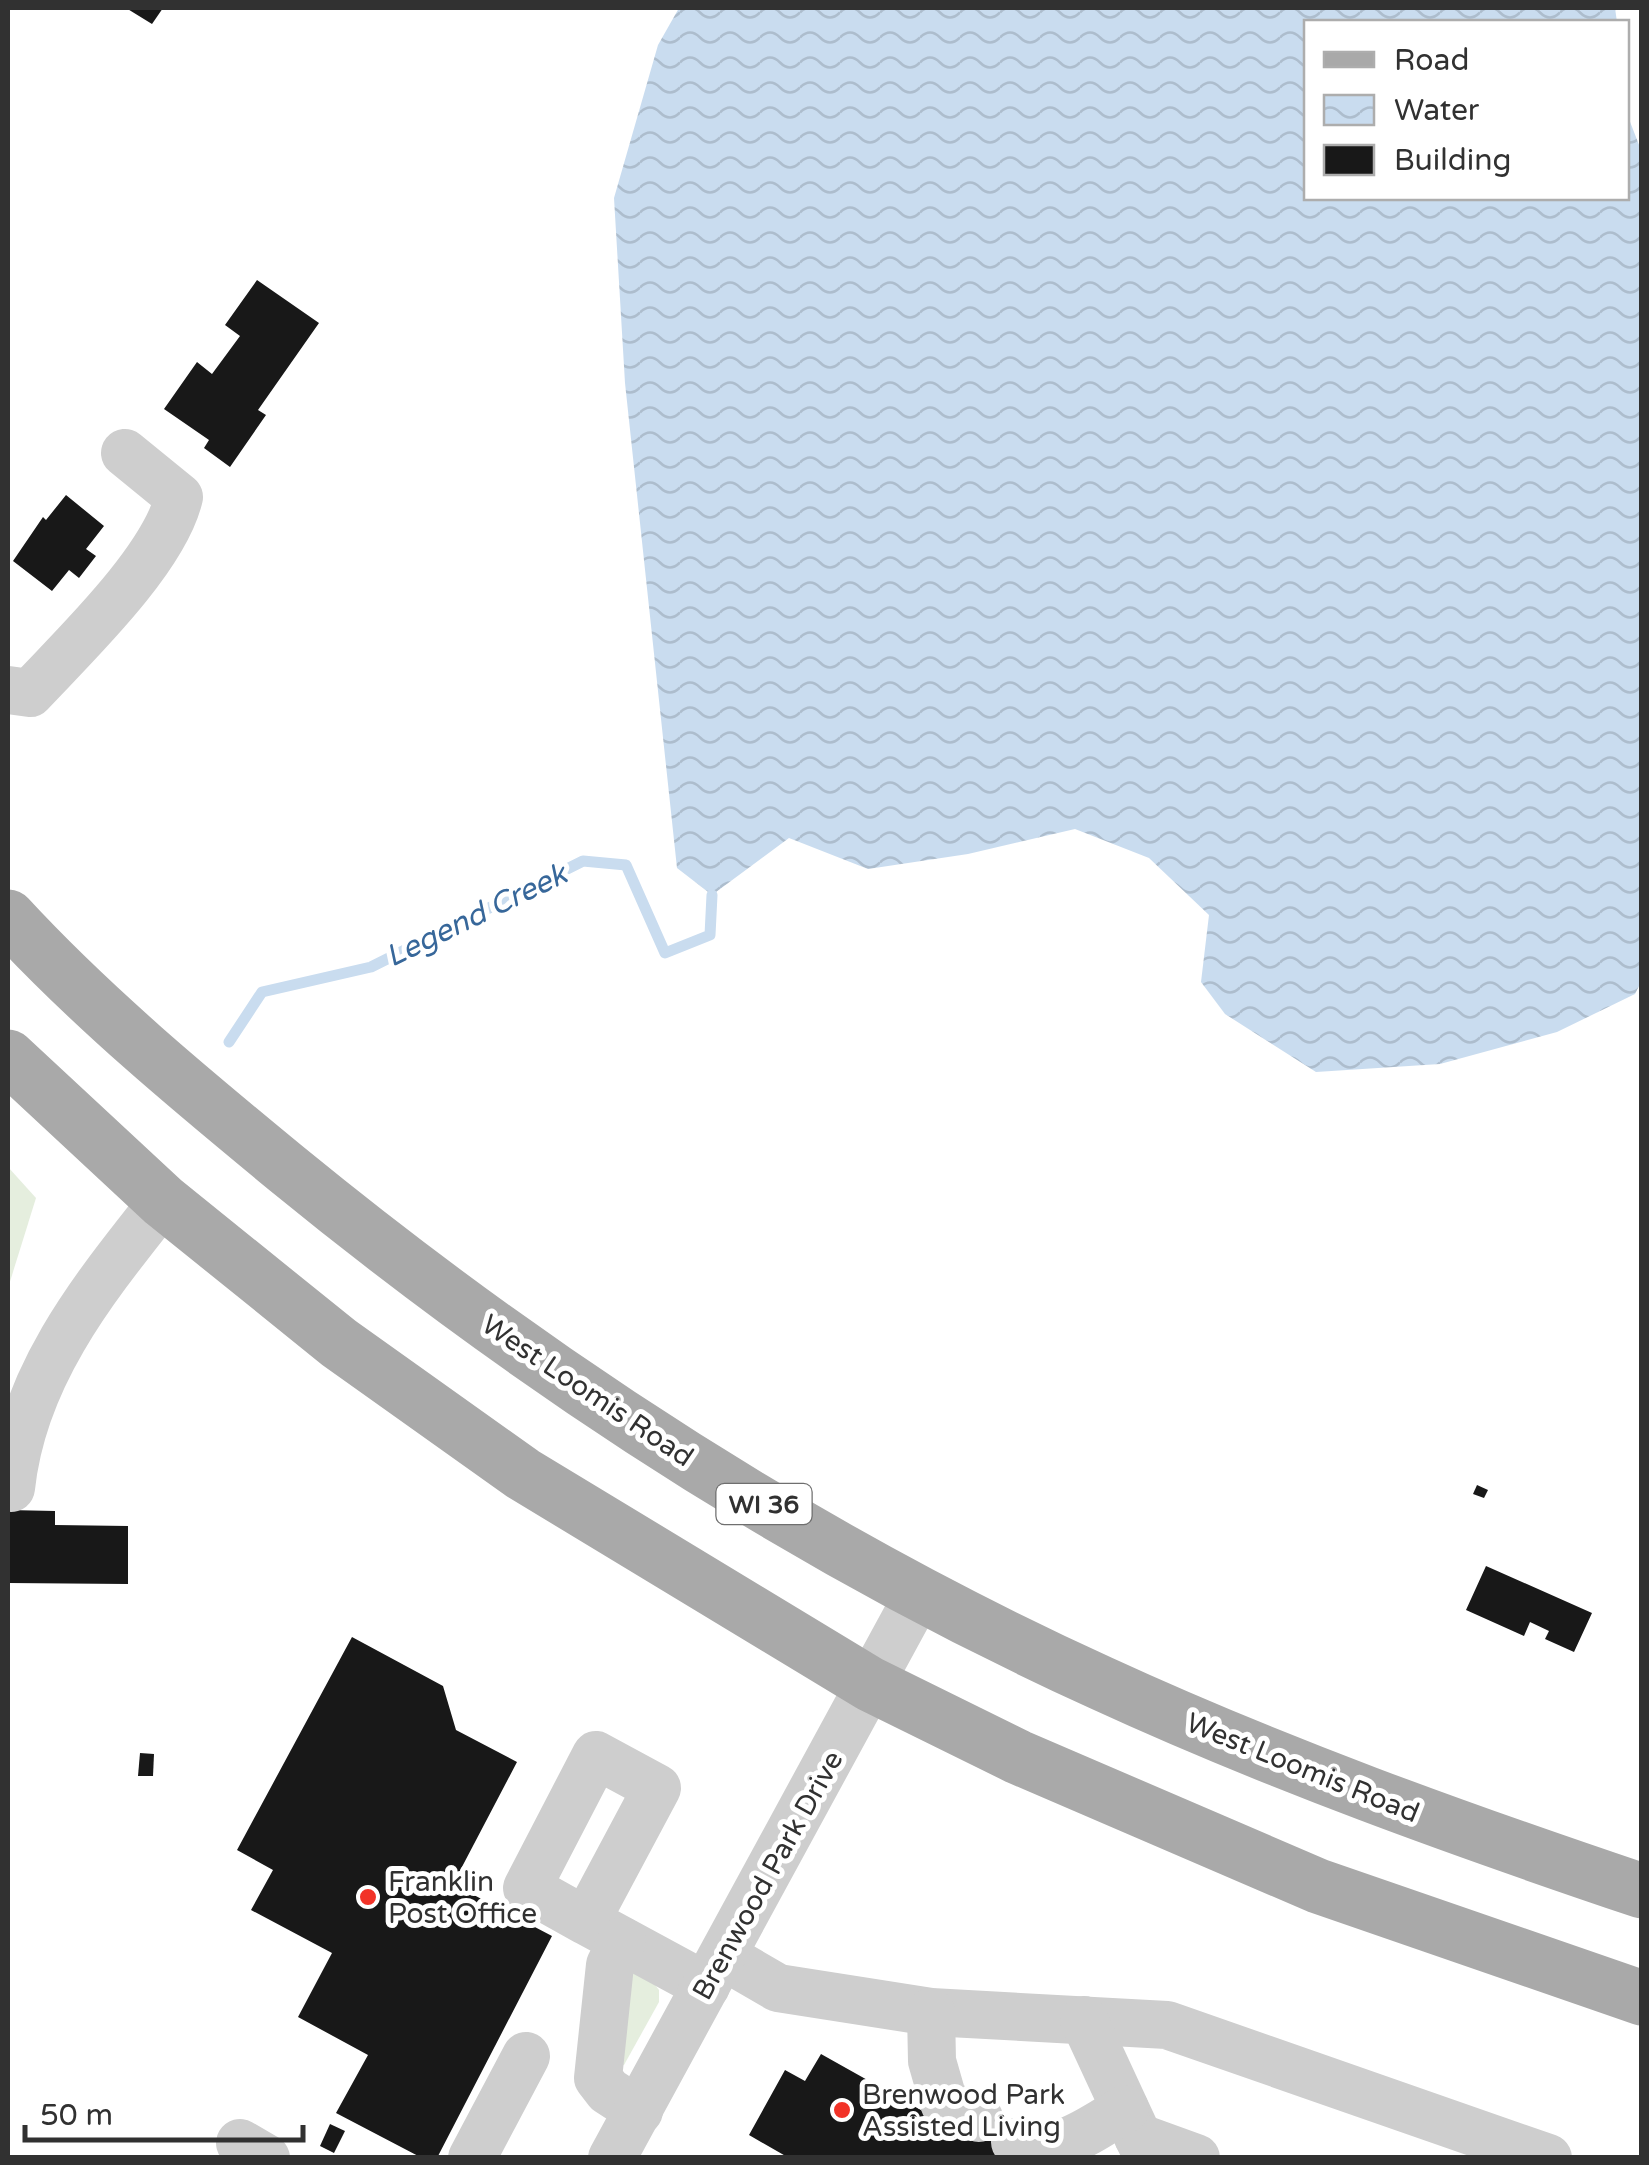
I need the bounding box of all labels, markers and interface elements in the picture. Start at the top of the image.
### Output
legend [1304,20,1629,200]
text: Road [1394,42,1469,79]
text: Water [1394,92,1480,129]
text: Building [1394,142,1511,179]
water label: Legend Creek [380,854,575,975]
street label: West Loomis Road [475,1307,700,1474]
road number: WI 36 [716,1484,812,1524]
street label: West Loomis Road [1181,1706,1424,1830]
street label: Brenwood Park Drive [685,1745,850,2006]
place label: Franklin Post Office [388,1865,537,1931]
marker: Franklin Post Office [357,1886,379,1908]
place label: Brenwood Park Assisted Living [862,2078,1065,2144]
scale bar [25,2080,302,2142]
text: 50 m [40,2097,113,2134]
marker: Brenwood Park Assisted Living [831,2099,853,2121]

